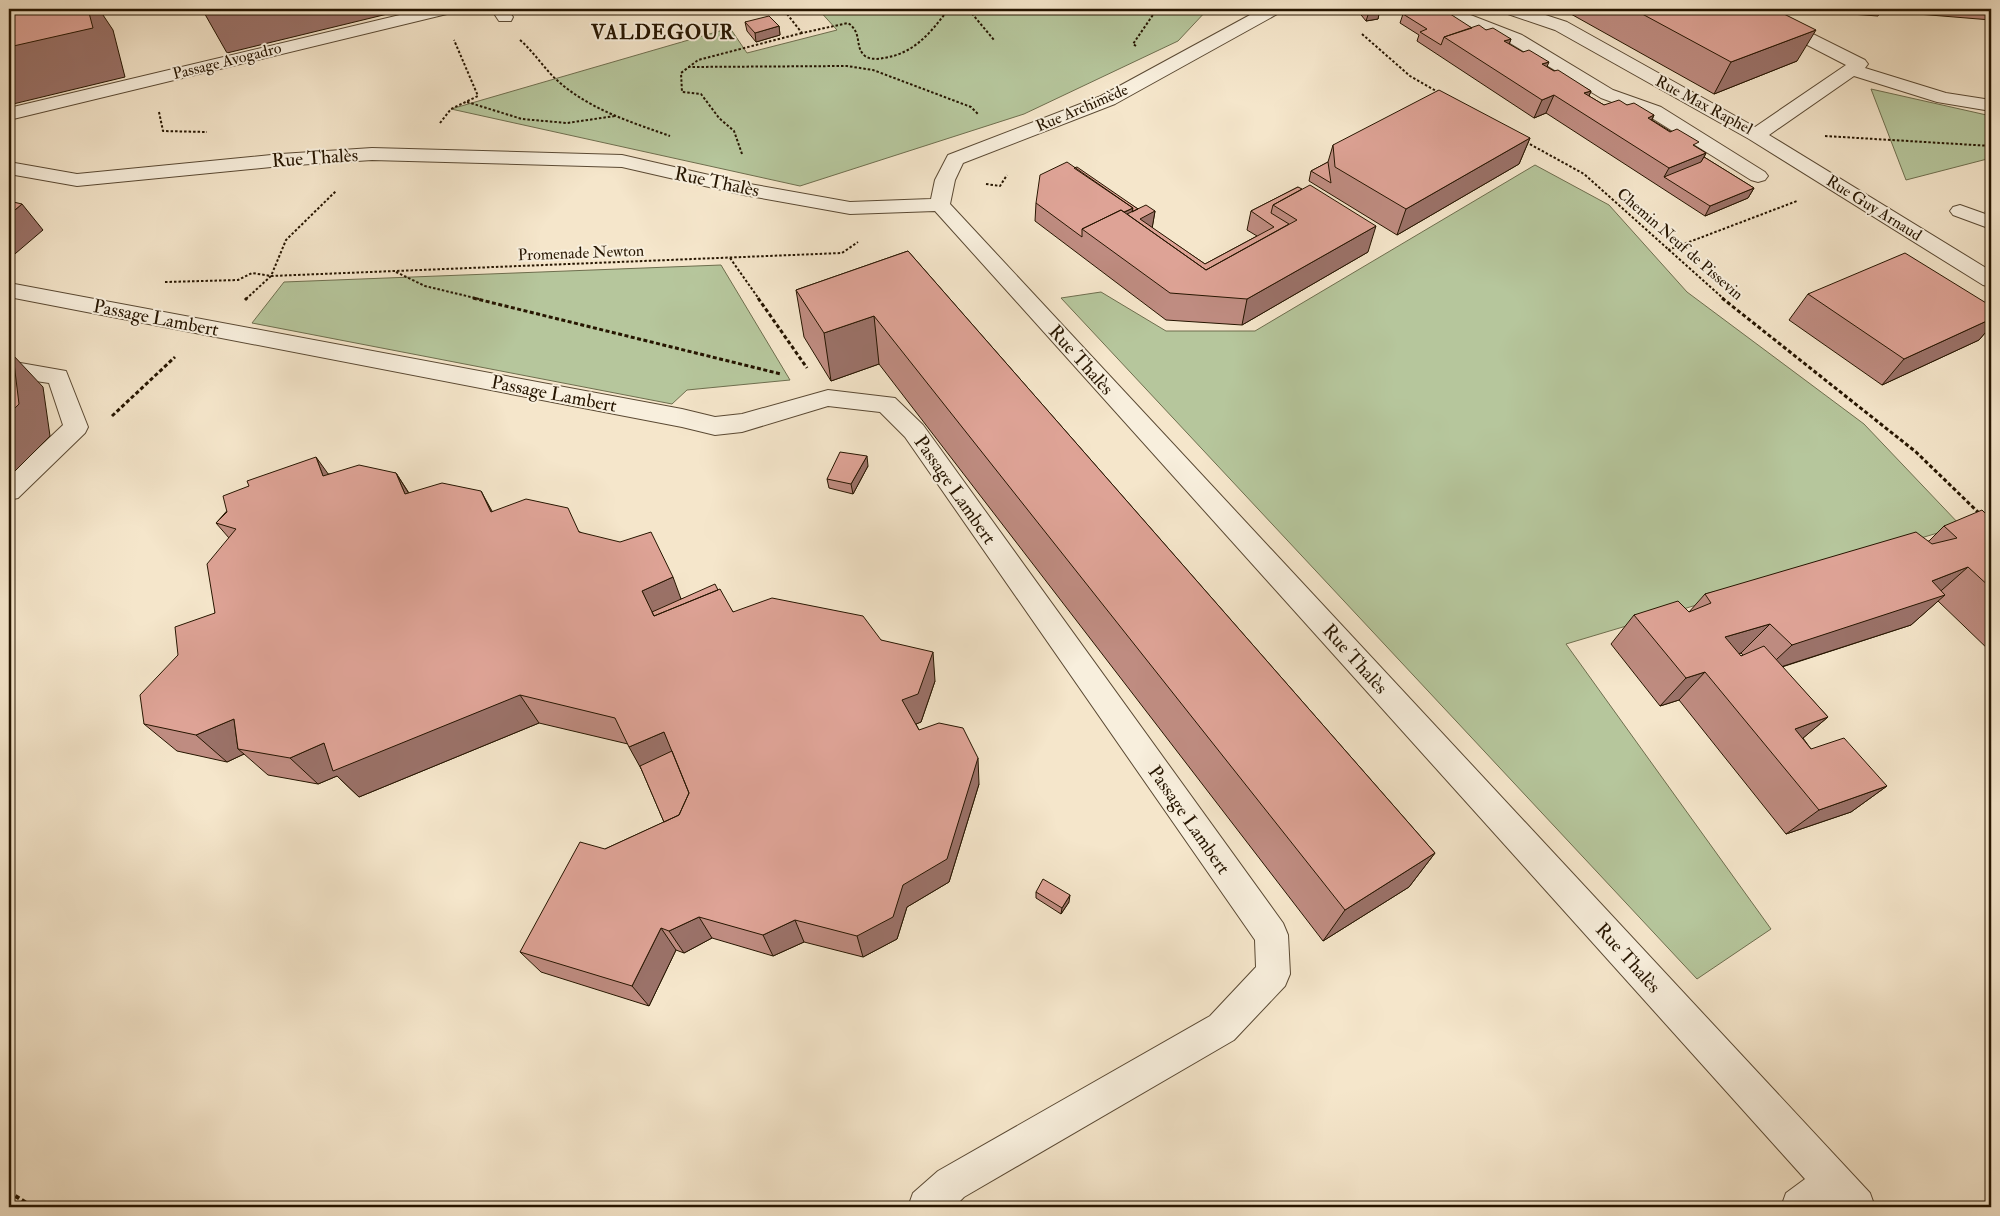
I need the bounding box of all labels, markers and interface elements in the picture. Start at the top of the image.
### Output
district label: VALDEGOUR [590,20,736,45]
street label: Passage Avogadro [171,38,284,84]
street label: Rue Max Raphel [1651,71,1756,140]
street label: Rue Archimède [1033,79,1131,136]
street label: Rue Thalès [271,143,359,173]
street label: Rue Thalès [672,161,762,203]
street label: Rue Guy Arnaud [1823,171,1926,245]
street label: Chemin Neuf de Pissevin [1613,184,1747,304]
street label: Promenade Newton [518,241,644,265]
street label: Passage Lambert [91,294,221,342]
street label: Rue Thalès [1043,320,1119,400]
street label: Passage Lambert [489,370,619,418]
street label: Passage Lambert [909,431,1001,549]
street label: Rue Thalès [1317,619,1393,699]
street label: Passage Lambert [1143,761,1235,879]
street label: Rue Thalès [1590,918,1666,998]

